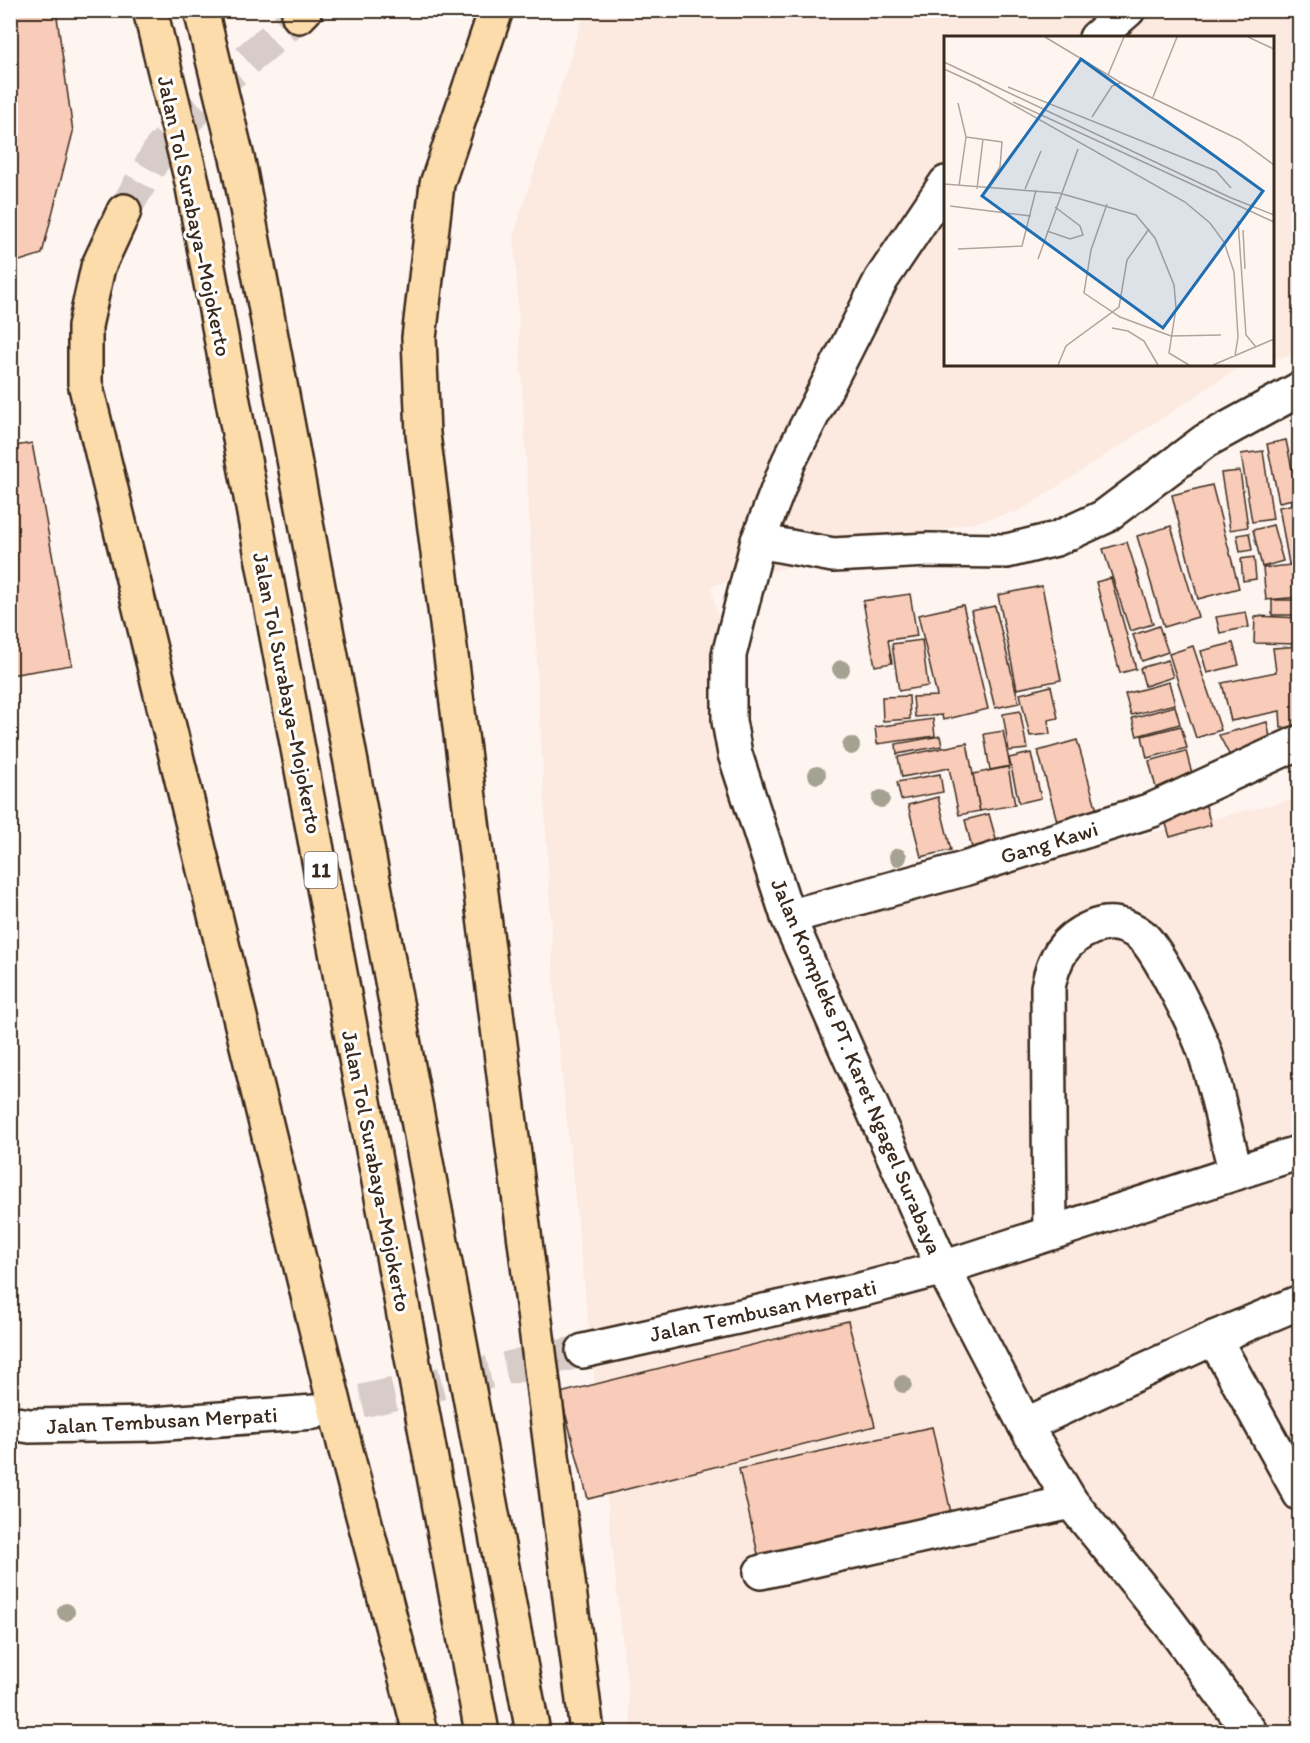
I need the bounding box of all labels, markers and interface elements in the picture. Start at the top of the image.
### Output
inset map [944,36,1274,366]
street label: Jalan Tol Surabaya–Mojokerto [152,73,237,359]
street label: Jalan Tol Surabaya–Mojokerto [247,550,328,836]
street label: Gang Kawi [997,815,1101,870]
road number: 11 [304,852,338,888]
street label: Jalan Kompleks PT. Karet Ngagel Surabaya [765,874,948,1258]
street label: Jalan Tol Surabaya–Mojokerto [336,1028,417,1314]
street label: Jalan Tembusan Merpati [647,1273,879,1348]
street label: Jalan Tembusan Merpati [46,1401,278,1440]

